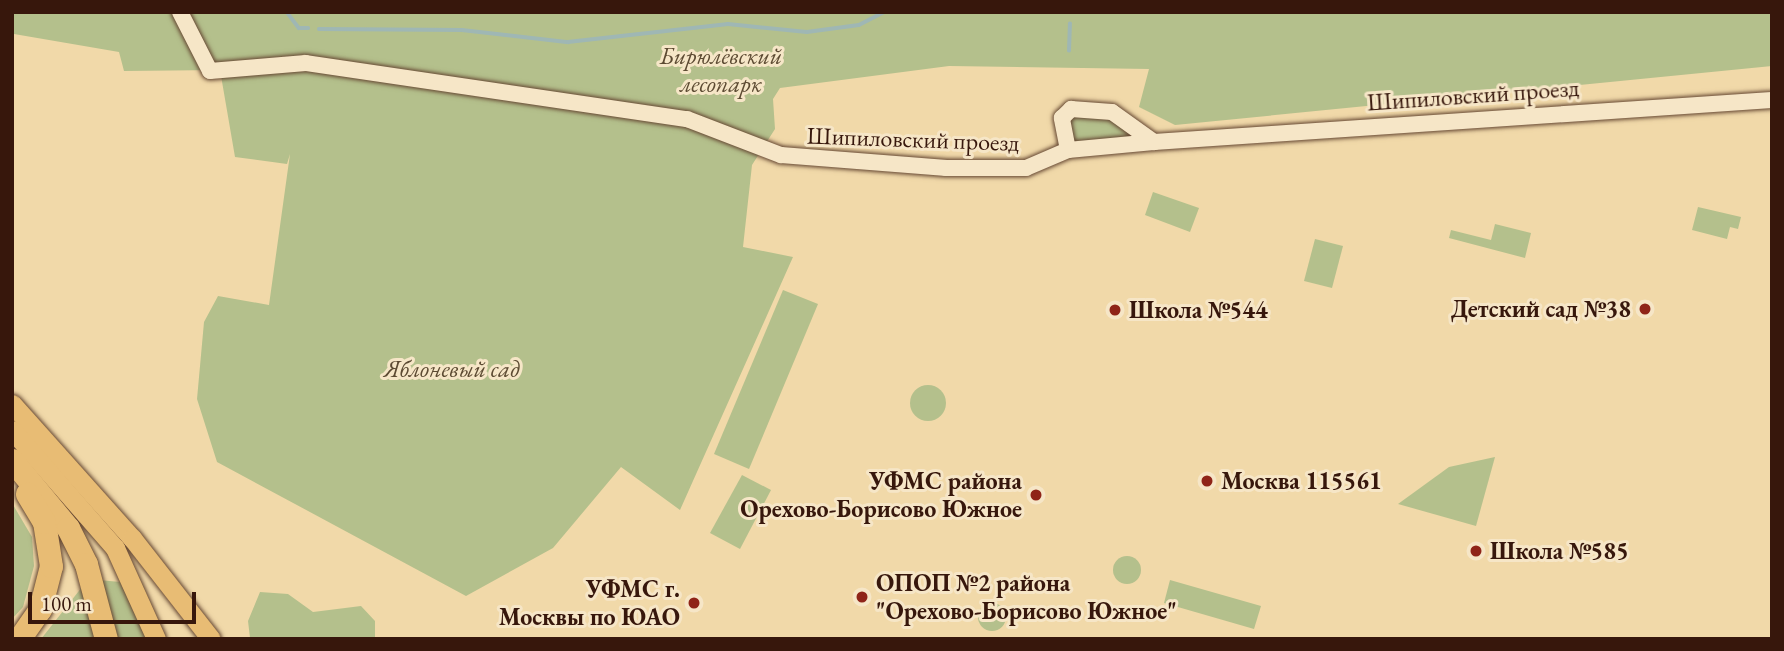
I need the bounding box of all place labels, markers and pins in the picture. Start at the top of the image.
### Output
place label: Детский сад №38 [1451,295,1631,323]
place label: Школа №544 [1129,296,1268,324]
marker: Детский сад №38 [1637,301,1653,317]
marker: Школа №544 [1107,302,1123,318]
place label: УФМС района Орехово-Борисово Южное [740,467,1022,523]
place label: Москва 115561 [1221,467,1382,495]
marker: Москва 115561 [1199,473,1215,489]
marker: УФМС района Орехово-Борисово Южное [1028,487,1044,503]
place label: Школа №585 [1490,537,1629,565]
marker: Школа №585 [1468,543,1484,559]
place label: ОПОП №2 района "Орехово-Борисово Южное" [876,569,1177,625]
place label: УФМС г. Москвы по ЮАО [499,575,680,631]
marker: ОПОП №2 района "Орехово-Борисово Южное" [854,589,870,605]
marker: УФМС г. Москвы по ЮАО [686,595,702,611]

